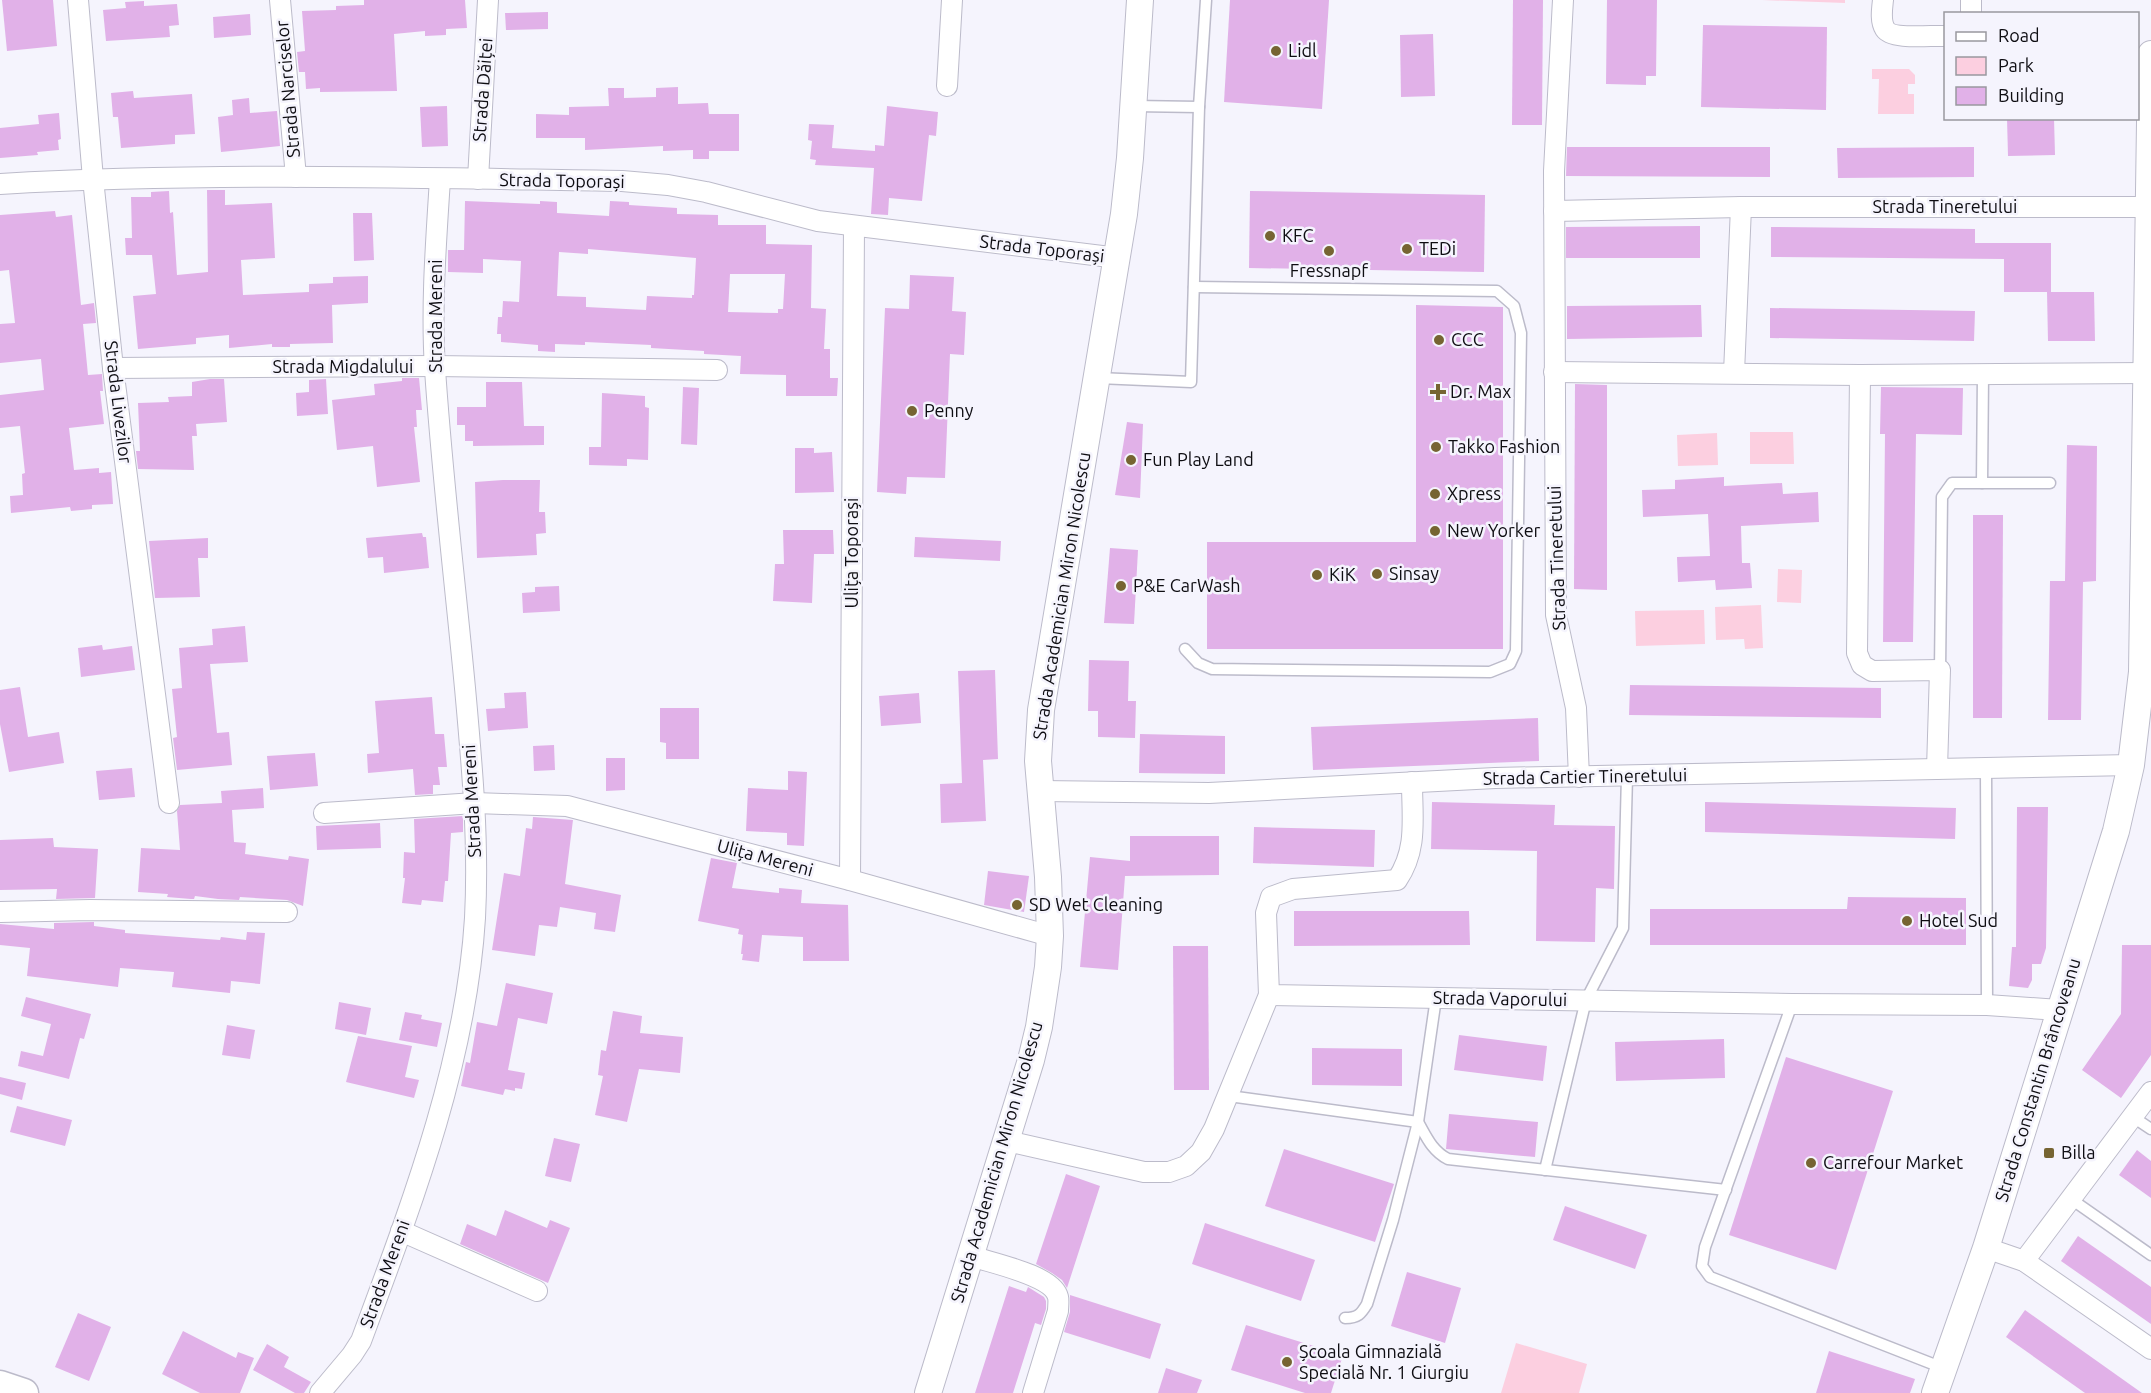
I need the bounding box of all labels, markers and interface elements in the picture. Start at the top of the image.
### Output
legend [1944,12,2139,120]
street label: Strada Narciselor [271,19,303,159]
text: Road [1998,25,2040,45]
street label: Strada Dăiței [468,37,496,143]
place label: Lidl [1288,40,1317,60]
marker: Lidl [1269,44,1283,58]
text: Park [1998,55,2034,75]
text: Building [1998,85,2064,105]
street label: Strada Toporași [499,169,625,191]
street label: Strada Tineretului [1873,196,2017,216]
place label: KFC [1282,225,1313,245]
marker: KFC [1263,229,1277,243]
street label: Strada Toporași [979,230,1106,266]
place label: TEDi [1419,238,1456,258]
marker: TEDi [1400,242,1414,256]
marker: Fressnapf [1322,244,1336,258]
street label: Strada Mereni [425,259,445,373]
place label: Fressnapf [1290,260,1368,280]
place label: CCC [1451,329,1484,349]
marker: CCC [1432,333,1446,347]
street label: Strada Livezilor [102,339,136,464]
street label: Strada Migdalului [273,356,413,376]
place label: Dr. Max [1450,381,1511,401]
marker: Dr. Max [1431,385,1445,399]
place label: Penny [924,400,974,420]
marker: Penny [905,404,919,418]
place label: Takko Fashion [1448,436,1560,456]
marker: Takko Fashion [1429,440,1443,454]
place label: Fun Play Land [1143,449,1254,469]
street label: Strada Academician Miron Nicolescu [1028,450,1094,741]
marker: Fun Play Land [1124,453,1138,467]
place label: Xpress [1447,483,1501,503]
street label: Strada Tineretului [1543,485,1569,631]
marker: Xpress [1428,487,1442,501]
street label: Ulița Toporași [841,498,861,608]
place label: New Yorker [1447,520,1541,540]
marker: New Yorker [1428,524,1442,538]
place label: Sinsay [1389,563,1439,583]
place label: KiK [1329,564,1356,584]
marker: Sinsay [1370,567,1384,581]
marker: KiK [1310,568,1324,582]
place label: P&E CarWash [1133,575,1241,595]
marker: P&E CarWash [1114,579,1128,593]
street label: Strada Mereni [458,744,484,858]
street label: Strada Cartier Tineretului [1483,764,1687,788]
street label: Ulița Mereni [715,835,816,879]
place label: SD Wet Cleaning [1029,894,1163,914]
marker: SD Wet Cleaning [1010,898,1024,912]
place label: Hotel Sud [1919,910,1998,930]
marker: Hotel Sud [1900,914,1914,928]
street label: Strada Constantin Brâncoveanu [1990,956,2084,1204]
street label: Strada Vaporului [1433,987,1567,1009]
street label: Strada Academician Miron Nicolescu [946,1019,1046,1305]
place label: Billa [2061,1142,2096,1162]
marker: Billa [2042,1146,2056,1160]
place label: Carrefour Market [1823,1152,1963,1172]
marker: Carrefour Market [1804,1156,1818,1170]
street label: Strada Mereni [355,1217,413,1330]
place label: Școala Gimnazială Specială Nr. 1 Giurgiu [1299,1341,1469,1382]
marker: Școala Gimnazială Specială Nr. 1 Giurgiu [1280,1355,1294,1369]

